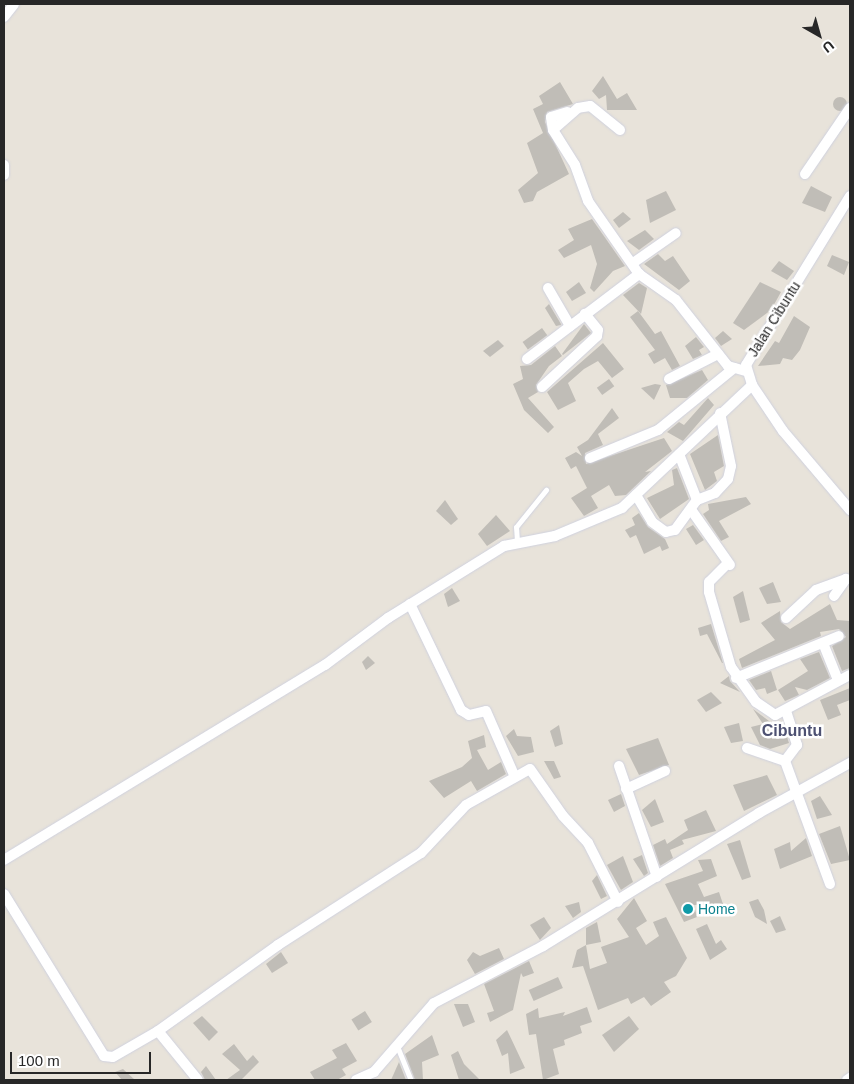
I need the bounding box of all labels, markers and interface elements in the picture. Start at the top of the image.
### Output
north arrow [794,10,844,60]
text: U [819,37,837,56]
street label: Jalan Cibuntu [744,278,804,360]
district label: Cibuntu [762,721,822,741]
place label: Home [698,901,735,917]
marker: Home [682,903,694,915]
scale bar [12,1042,154,1074]
text: 100 m [18,1052,60,1069]

